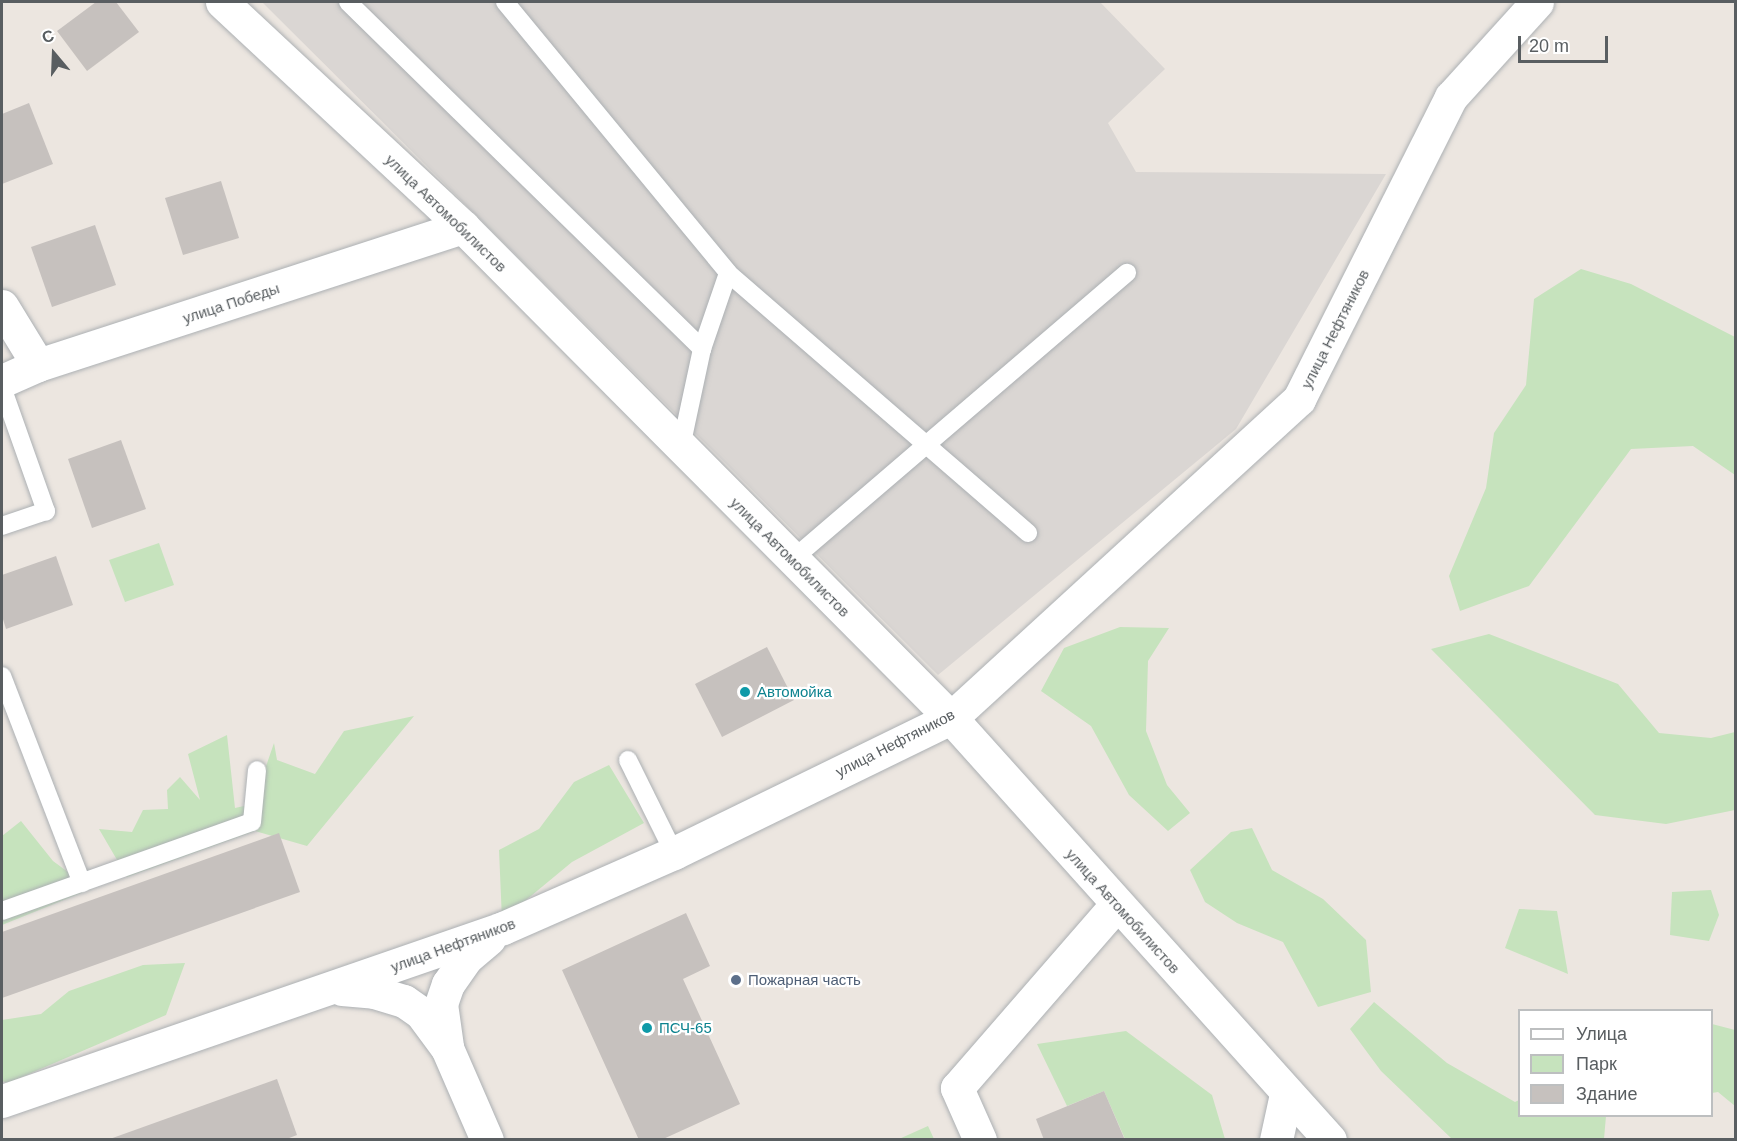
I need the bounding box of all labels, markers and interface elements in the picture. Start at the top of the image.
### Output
north arrow [24,24,84,84]
scale bar [1521,24,1611,62]
text: С [40,27,56,46]
text: 20 m [1529,36,1569,56]
street label: улица Автомобилистов [382,150,510,276]
street label: улица Нефтяников [1297,266,1373,392]
street label: улица Победы [180,279,282,327]
street label: улица Автомобилистов [727,494,853,620]
place label: Автомойка [757,683,832,701]
marker: Автомойка [738,685,752,699]
street label: улица Нефтяников [832,705,958,781]
street label: улица Автомобилистов [1062,845,1184,977]
street label: улица Нефтяников [388,914,518,976]
place label: Пожарная часть [748,971,861,989]
marker: Пожарная часть [729,973,743,987]
legend [1518,1009,1713,1117]
place label: ПСЧ-65 [659,1019,712,1037]
marker: ПСЧ-65 [640,1021,654,1035]
text: Улица [1576,1024,1627,1044]
text: Парк [1576,1054,1617,1074]
text: Здание [1576,1084,1637,1104]

